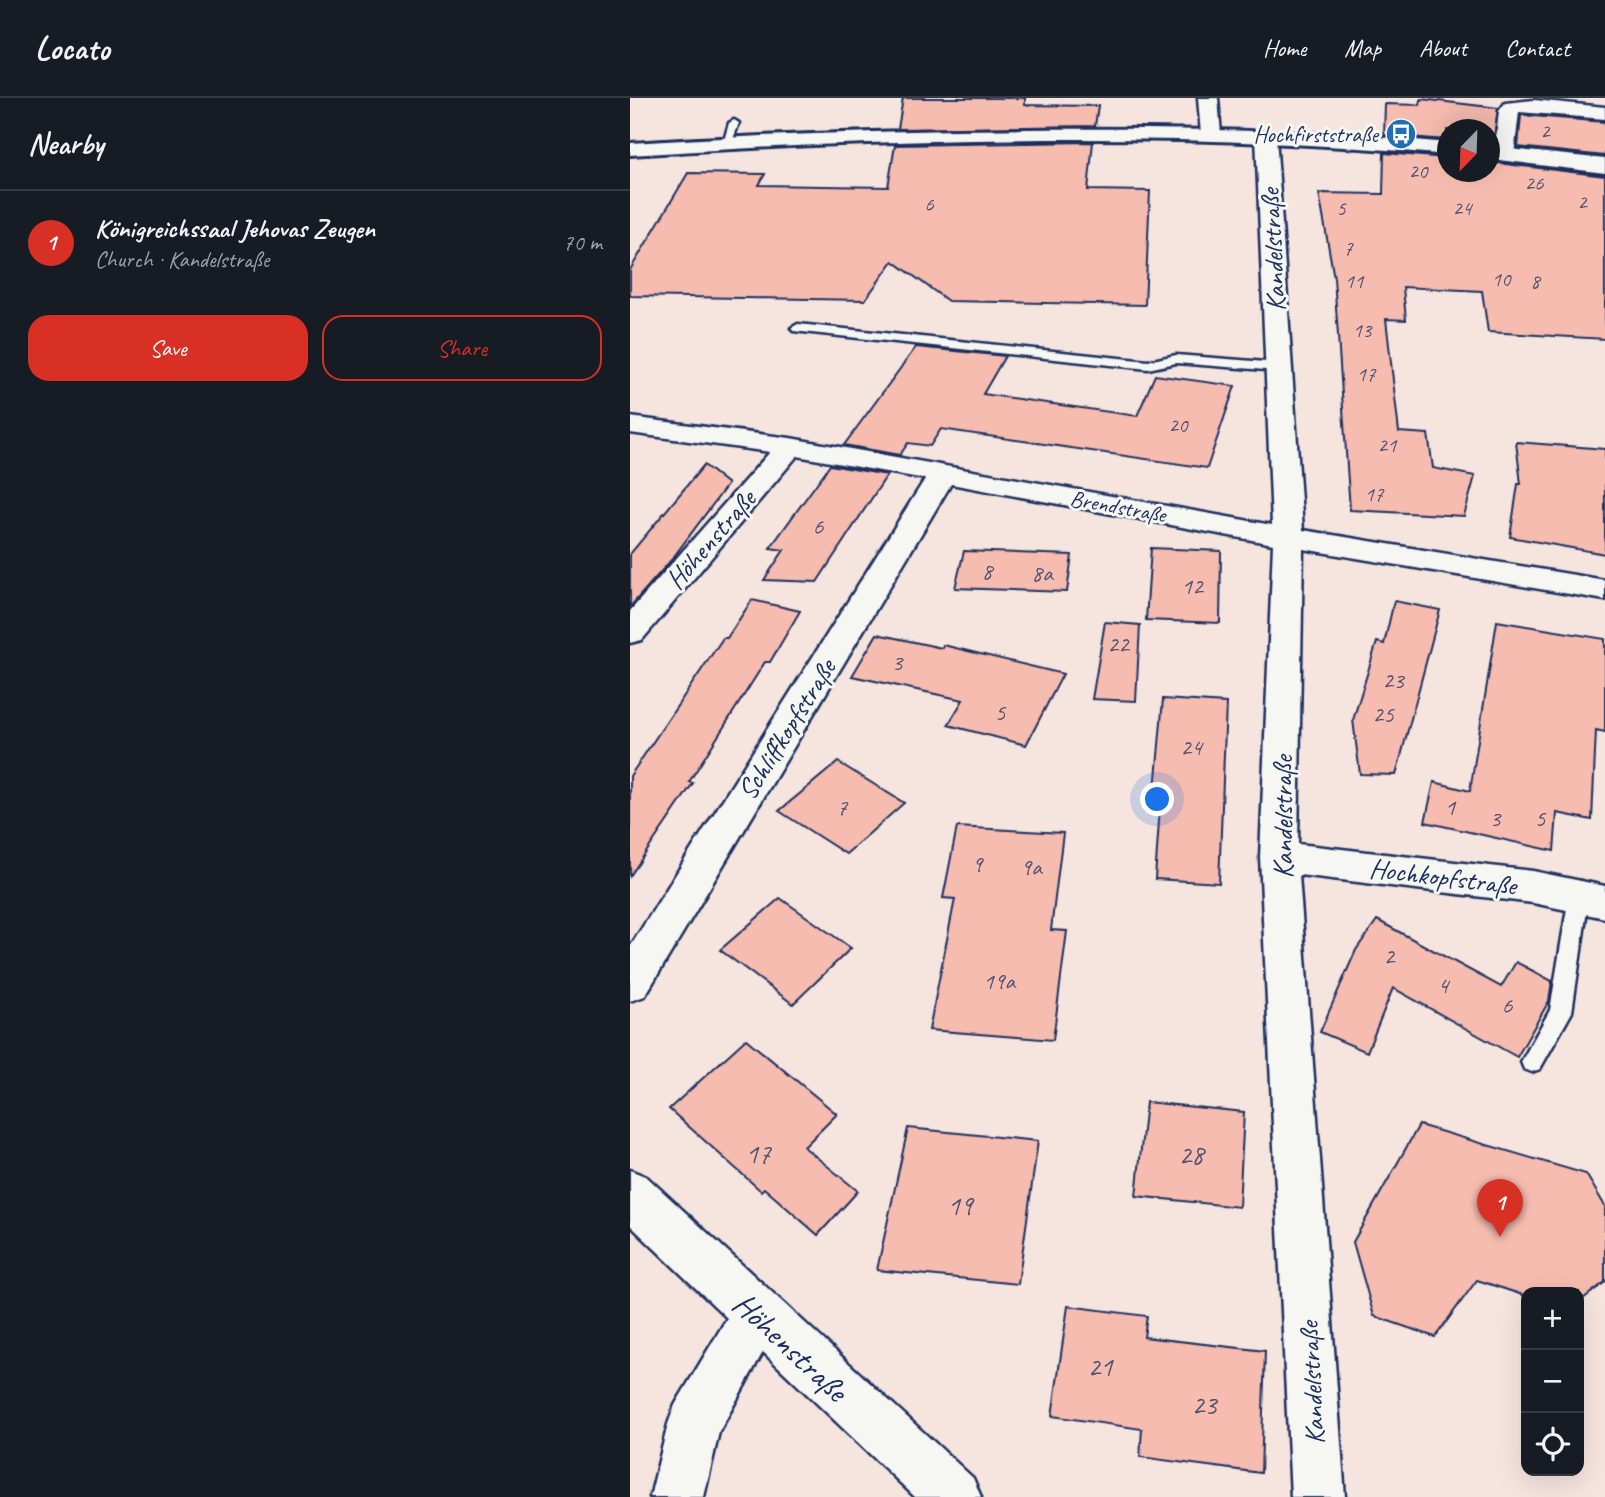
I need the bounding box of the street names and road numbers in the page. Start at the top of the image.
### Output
street label: Kandelstraße [1252,186,1293,312]
street label: Höhenstraße [658,481,764,596]
street label: Brendstraße [1068,484,1170,529]
street label: Schliffkopfstraße [729,651,844,806]
street label: Kandelstraße [1265,754,1300,879]
street label: Hochkopfstraße [1367,850,1520,903]
street label: Höhenstraße [724,1283,858,1412]
street label: Kandelstraße [1291,1319,1332,1445]

